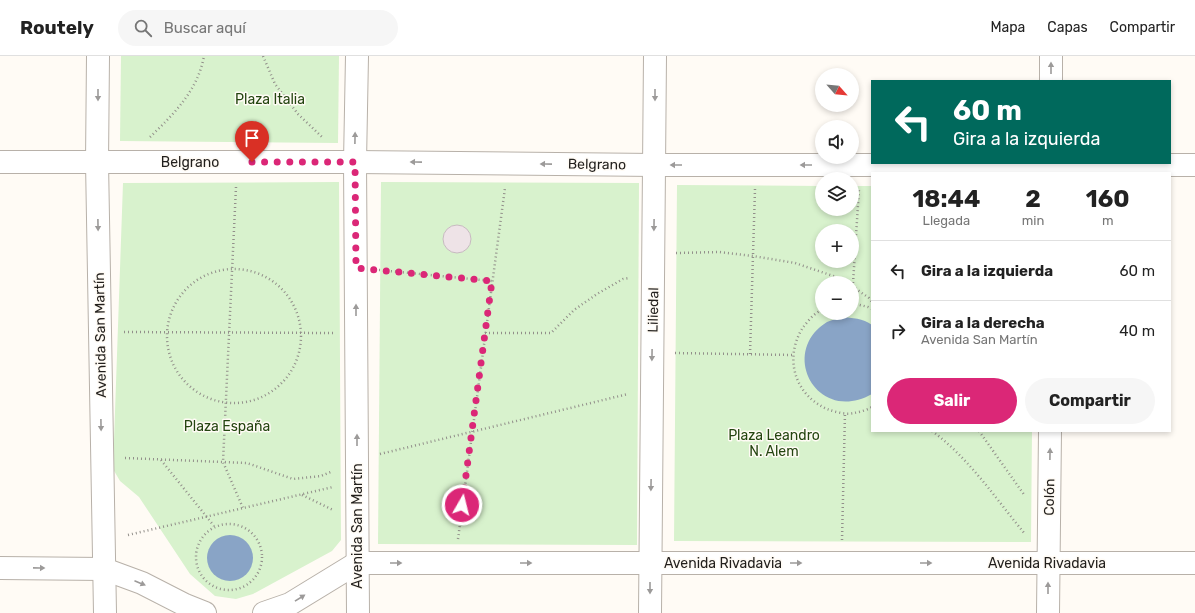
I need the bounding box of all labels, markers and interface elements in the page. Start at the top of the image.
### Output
search box [118,10,398,46]
text: Routely [20,16,94,39]
icon: search [132,17,154,39]
text: Buscar aquí [164,19,246,37]
text: Mapa [990,19,1025,36]
text: Capas [1047,19,1088,36]
text: Compartir [1110,19,1175,36]
one-way arrow [1048,62,1054,75]
north arrow [815,68,859,112]
map controls [815,68,859,320]
one-way arrow [95,89,101,102]
one-way arrow [652,89,658,102]
park label: Plaza Italia [235,91,305,108]
text: 60 m [953,94,1022,127]
icon: left [887,96,939,148]
button: sound [815,120,859,164]
pin [235,121,269,162]
icon: arrive [241,127,263,149]
text: Gira a la izquierda [953,128,1100,150]
one-way arrow [352,131,358,144]
street label: Belgrano [161,154,219,171]
street label: Belgrano [568,155,626,174]
one-way arrow [409,159,422,165]
one-way arrow [539,161,552,167]
one-way arrow [669,162,682,168]
one-way arrow [799,162,812,168]
button: layers [815,172,859,216]
text: 18:44 [912,185,980,213]
text: 2 [1025,185,1041,213]
text: 160 [1086,185,1130,213]
text: Llegada [923,213,970,228]
text: min [1022,213,1044,228]
text: m [1102,213,1113,228]
one-way arrow [95,219,102,231]
one-way arrow [651,219,657,232]
button: + [815,224,859,268]
icon: left [887,260,909,282]
text: Gira a la izquierda [921,262,1053,280]
text: 60 m [1119,262,1155,280]
street label: Avenida San Martín [91,272,110,398]
button: − [815,276,859,320]
street label: Liliedal [645,287,662,333]
one-way arrow [353,303,359,316]
text: Gira a la derecha [921,314,1045,332]
icon: right [887,320,909,342]
text: 40 m [1119,322,1155,340]
text: Avenida San Martín [921,332,1038,347]
one-way arrow [649,349,655,362]
button: Salir [887,378,1017,424]
button: Compartir [1025,378,1155,424]
park label: Plaza España [184,418,270,435]
one-way arrow [98,419,105,431]
park label: Plaza Leandro N. Alem [728,427,820,460]
one-way arrow [354,433,360,446]
one-way arrow [1047,447,1053,460]
street label: Avenida San Martín [349,463,366,589]
street label: Colón [1041,478,1058,516]
one-way arrow [648,479,654,492]
position arrow [441,484,483,526]
street label: Avenida Rivadavia [664,555,782,572]
street label: Avenida Rivadavia [988,555,1106,572]
one-way arrow [390,560,403,566]
one-way arrow [520,560,533,566]
one-way arrow [790,560,803,566]
one-way arrow [920,560,933,566]
one-way arrow [33,565,45,572]
one-way arrow [135,580,146,586]
one-way arrow [1045,581,1051,594]
one-way arrow [647,582,653,595]
one-way arrow [294,595,306,602]

